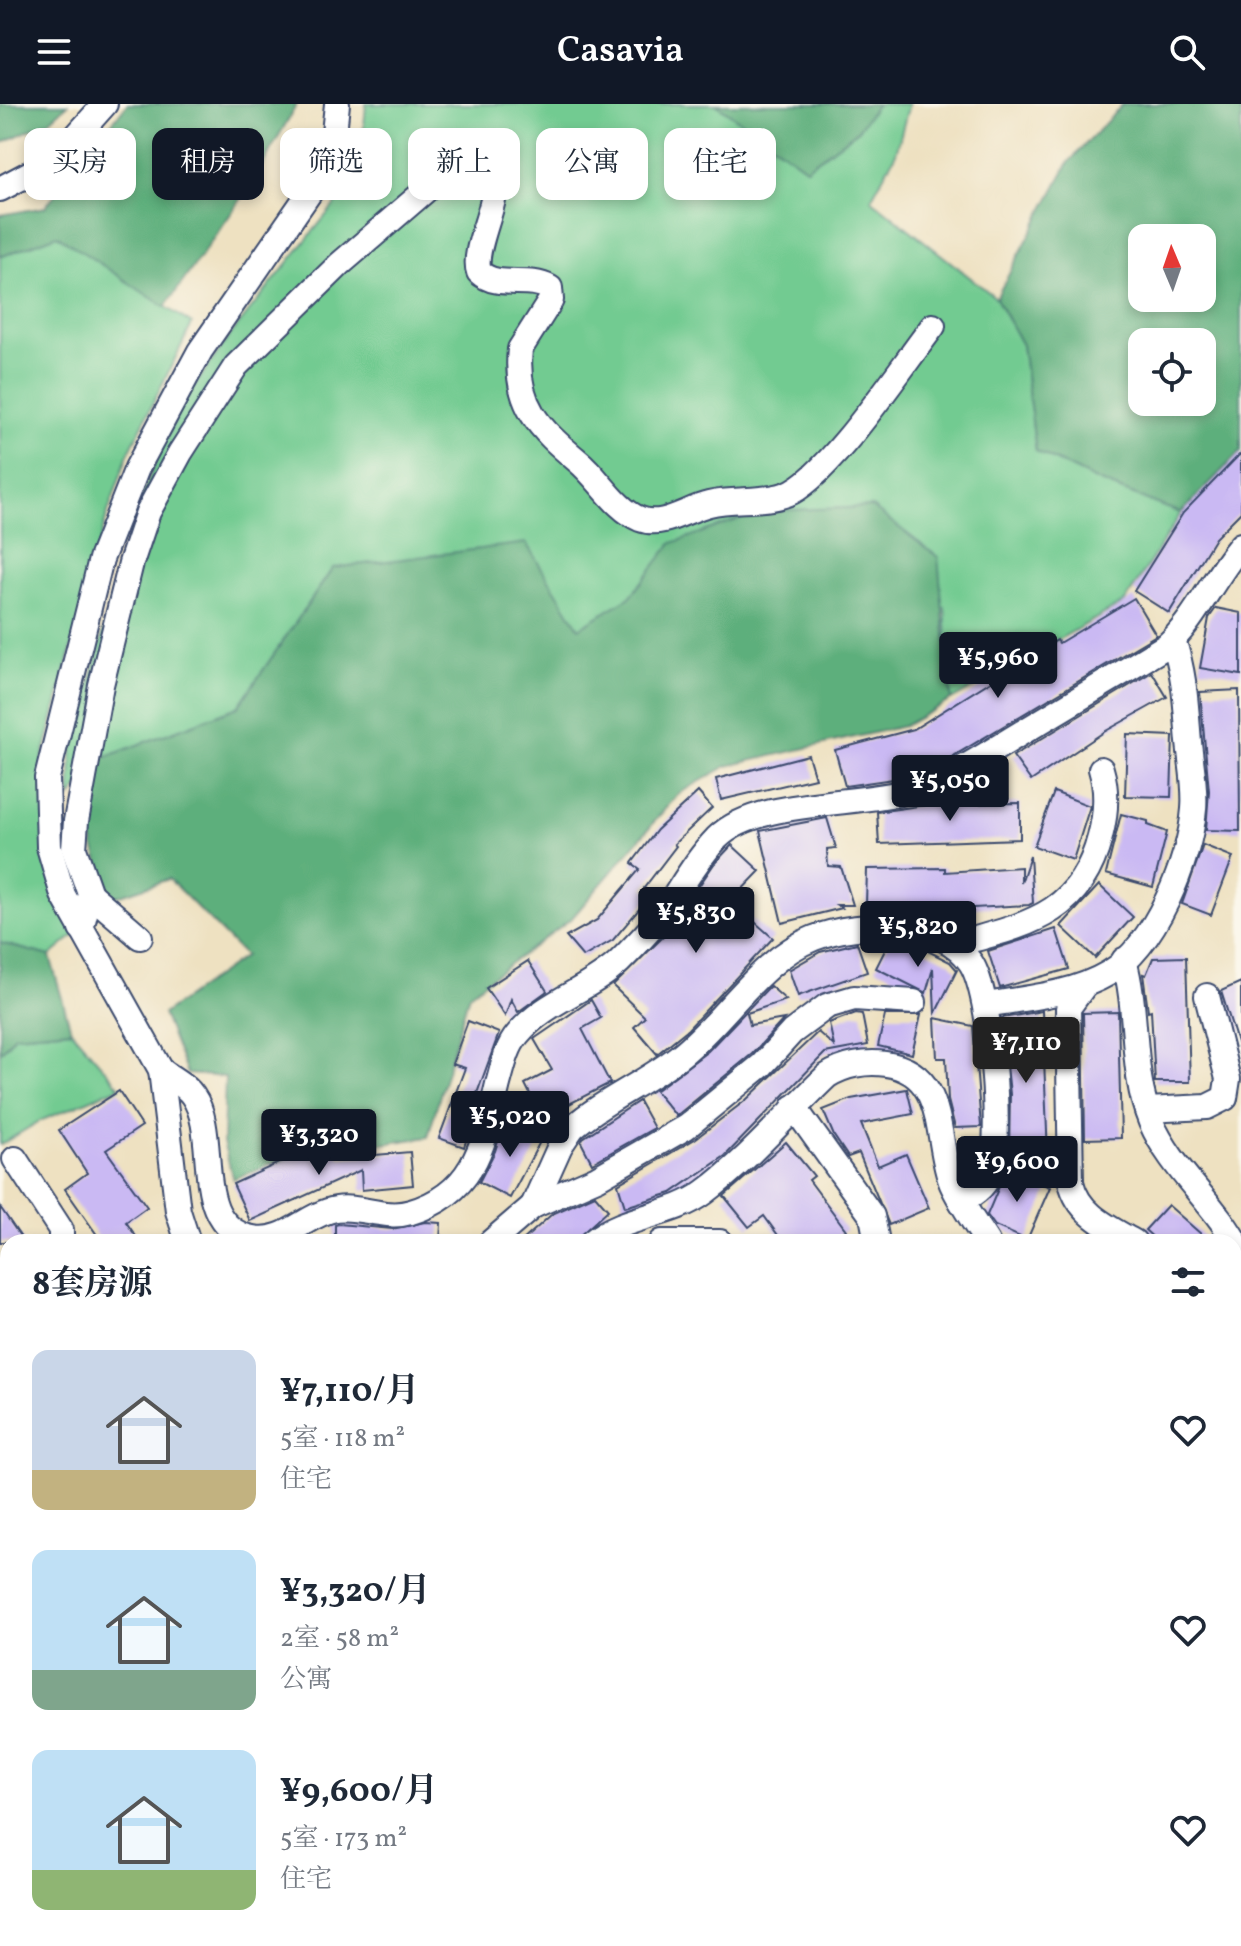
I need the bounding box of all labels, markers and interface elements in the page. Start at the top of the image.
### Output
text: Casavia [557,27,684,77]
icon: menu [32,30,76,74]
icon: search [1165,30,1209,74]
chip: 买房 [24,128,136,200]
chip: 租房 [152,128,264,200]
chip: 筛选 [280,128,392,200]
chip: 新上 [408,128,520,200]
chip: 公寓 [536,128,648,200]
chip: 住宅 [664,128,776,200]
north arrow [1128,224,1216,312]
map controls [1128,224,1216,416]
button: locate [1128,328,1216,416]
pin: ¥5,960 [933,632,1063,700]
text: ¥5,960 [957,640,1039,676]
pin: ¥5,050 [885,755,1015,823]
text: ¥5,050 [910,763,990,799]
pin: ¥5,830 [631,887,761,955]
text: ¥5,830 [656,895,736,931]
pin: ¥5,820 [853,901,983,969]
text: ¥5,820 [878,909,958,945]
pin: ¥7,110 [961,1017,1091,1085]
text: ¥7,110 [991,1025,1061,1061]
pin: ¥5,020 [445,1091,575,1159]
text: ¥5,020 [469,1099,551,1135]
pin: ¥3,320 [254,1109,384,1177]
text: ¥3,320 [279,1117,359,1153]
pin: ¥9,600 [952,1136,1082,1204]
text: ¥9,600 [975,1144,1059,1180]
icon: filters [1166,1260,1210,1304]
text: 8套房源 [32,1262,153,1309]
text: ¥7,110/月 [280,1369,420,1416]
icon: home [96,1382,192,1478]
icon: heart [1166,1408,1210,1452]
text: 5室 · 118 m² [280,1421,405,1457]
text: 住宅 [280,1462,332,1498]
text: ¥3,320/月 [280,1569,431,1616]
icon: home [96,1582,192,1678]
icon: heart [1166,1608,1210,1652]
text: 2室 · 58 m² [280,1621,399,1657]
text: 公寓 [280,1662,332,1698]
text: ¥9,600/月 [280,1769,438,1816]
icon: home [96,1782,192,1878]
icon: heart [1166,1808,1210,1852]
text: 5室 · 173 m² [280,1821,407,1857]
text: 住宅 [280,1862,332,1898]

